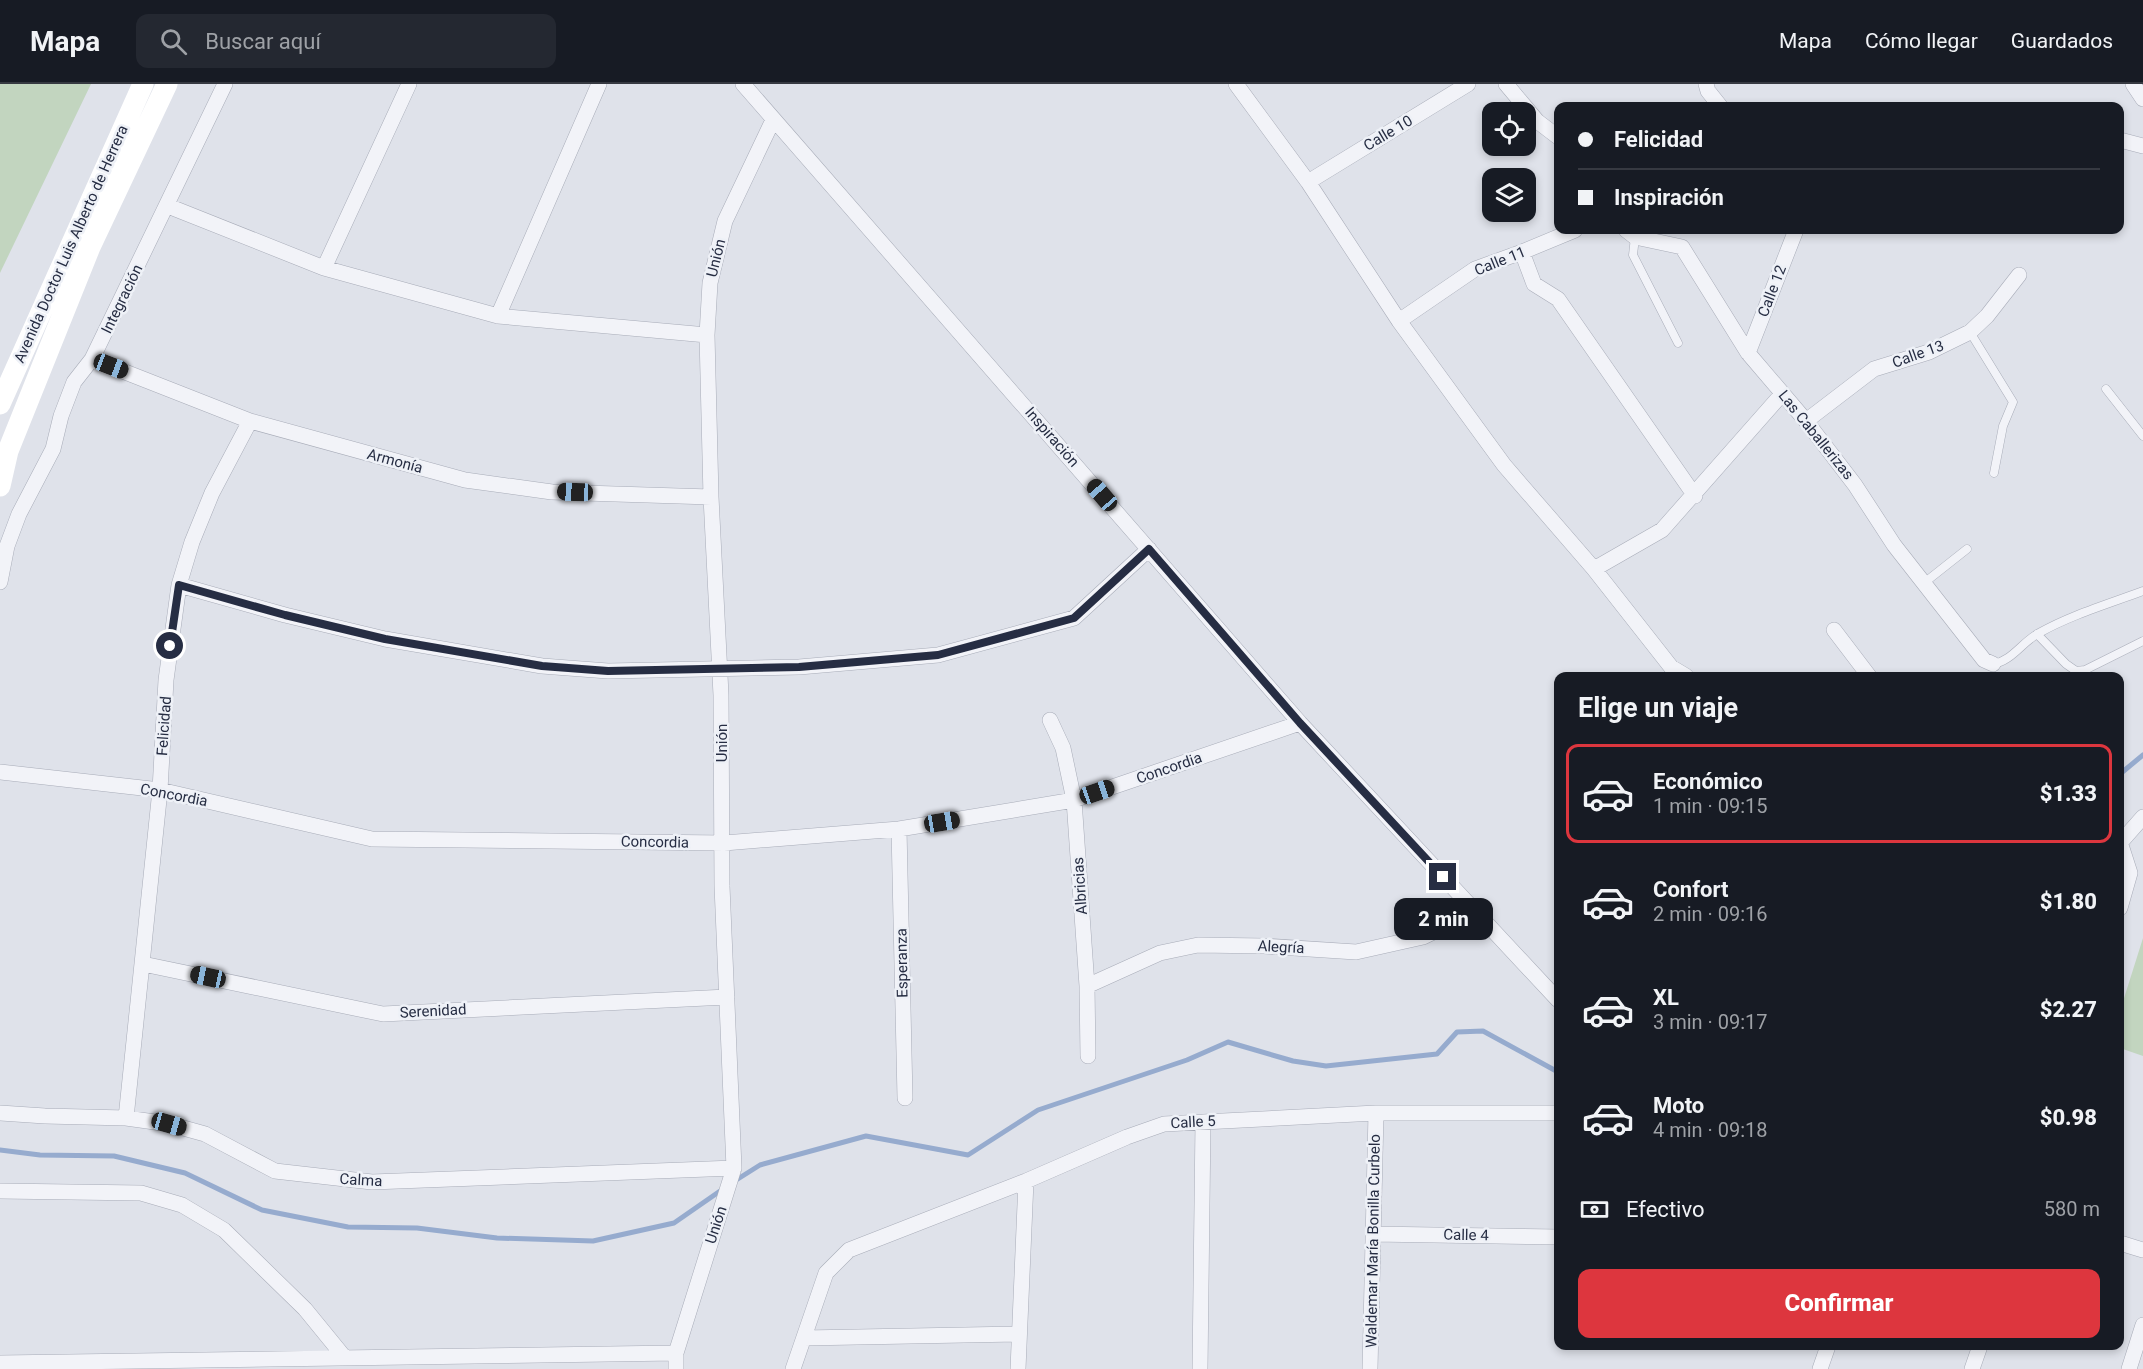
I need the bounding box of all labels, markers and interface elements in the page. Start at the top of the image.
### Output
search box [136,14,556,68]
text: Mapa [30,25,100,58]
icon: search [157,25,190,58]
text: Buscar aquí [205,29,321,54]
text: Mapa [1779,29,1832,53]
text: Cómo llegar [1865,29,1978,53]
text: Guardados [2011,29,2113,53]
map controls [1482,102,1536,222]
button: locate [1482,102,1536,156]
street label: Calle 10 [1360,111,1416,155]
street label: Avenida Doctor Luis Alberto de Herrera [10,122,132,366]
text: Felicidad [1614,127,1703,152]
button: layers [1482,168,1536,222]
text: Inspiración [1614,185,1724,210]
street label: Unión [703,237,729,279]
street label: Calle 11 [1472,243,1528,279]
street label: Integración [97,261,147,337]
street label: Calle 12 [1754,263,1790,319]
street label: Calle 13 [1890,336,1946,372]
car [91,351,131,381]
street label: Las Caballerizas [1775,387,1857,483]
street label: Inspiración [1021,403,1083,471]
street label: Armonía [365,445,425,477]
car [1083,476,1121,514]
car [557,482,593,502]
route start [156,632,183,659]
text: Elige un viaje [1578,692,1738,724]
street label: Felicidad [153,695,175,757]
street label: Unión [713,724,731,762]
street label: Concordia [1134,748,1204,788]
icon: car [1581,767,1635,821]
text: Económico [1653,769,1763,794]
car [1077,778,1117,806]
street label: Concordia [139,780,209,810]
text: $1.33 [2040,781,2097,806]
text: 1 min · 09:15 [1653,794,1768,818]
car [923,810,961,834]
street label: Concordia [621,832,689,852]
street label: Albricias [1069,856,1091,916]
route end [1429,863,1456,890]
icon: car [1581,875,1635,929]
text: Confort [1653,877,1728,902]
text: $1.80 [2040,889,2097,914]
callout: 2 min [1394,898,1492,940]
text: 2 min · 09:16 [1653,902,1768,926]
text: 2 min [1418,907,1469,931]
street label: Esperanza [892,928,912,998]
street label: Alegría [1257,937,1305,957]
car [189,964,227,990]
icon: car [1581,983,1635,1037]
text: XL [1653,985,1679,1010]
text: $2.27 [2040,997,2097,1022]
street label: Serenidad [399,1000,467,1022]
text: 3 min · 09:17 [1653,1010,1768,1034]
icon: car [1581,1091,1635,1145]
text: Moto [1653,1093,1704,1118]
text: $0.98 [2040,1105,2097,1130]
car [149,1110,189,1138]
street label: Calle 5 [1170,1112,1216,1132]
text: 4 min · 09:18 [1653,1118,1768,1142]
street label: Waldemar María Bonilla Curbelo [1362,1134,1384,1348]
street label: Calma [339,1170,383,1190]
icon: cash [1578,1193,1611,1226]
text: Efectivo [1626,1197,1704,1222]
text: 580 m [2044,1197,2100,1221]
street label: Unión [701,1204,731,1246]
street label: Calle 4 [1443,1226,1489,1244]
button: Confirmar [1578,1269,2100,1338]

